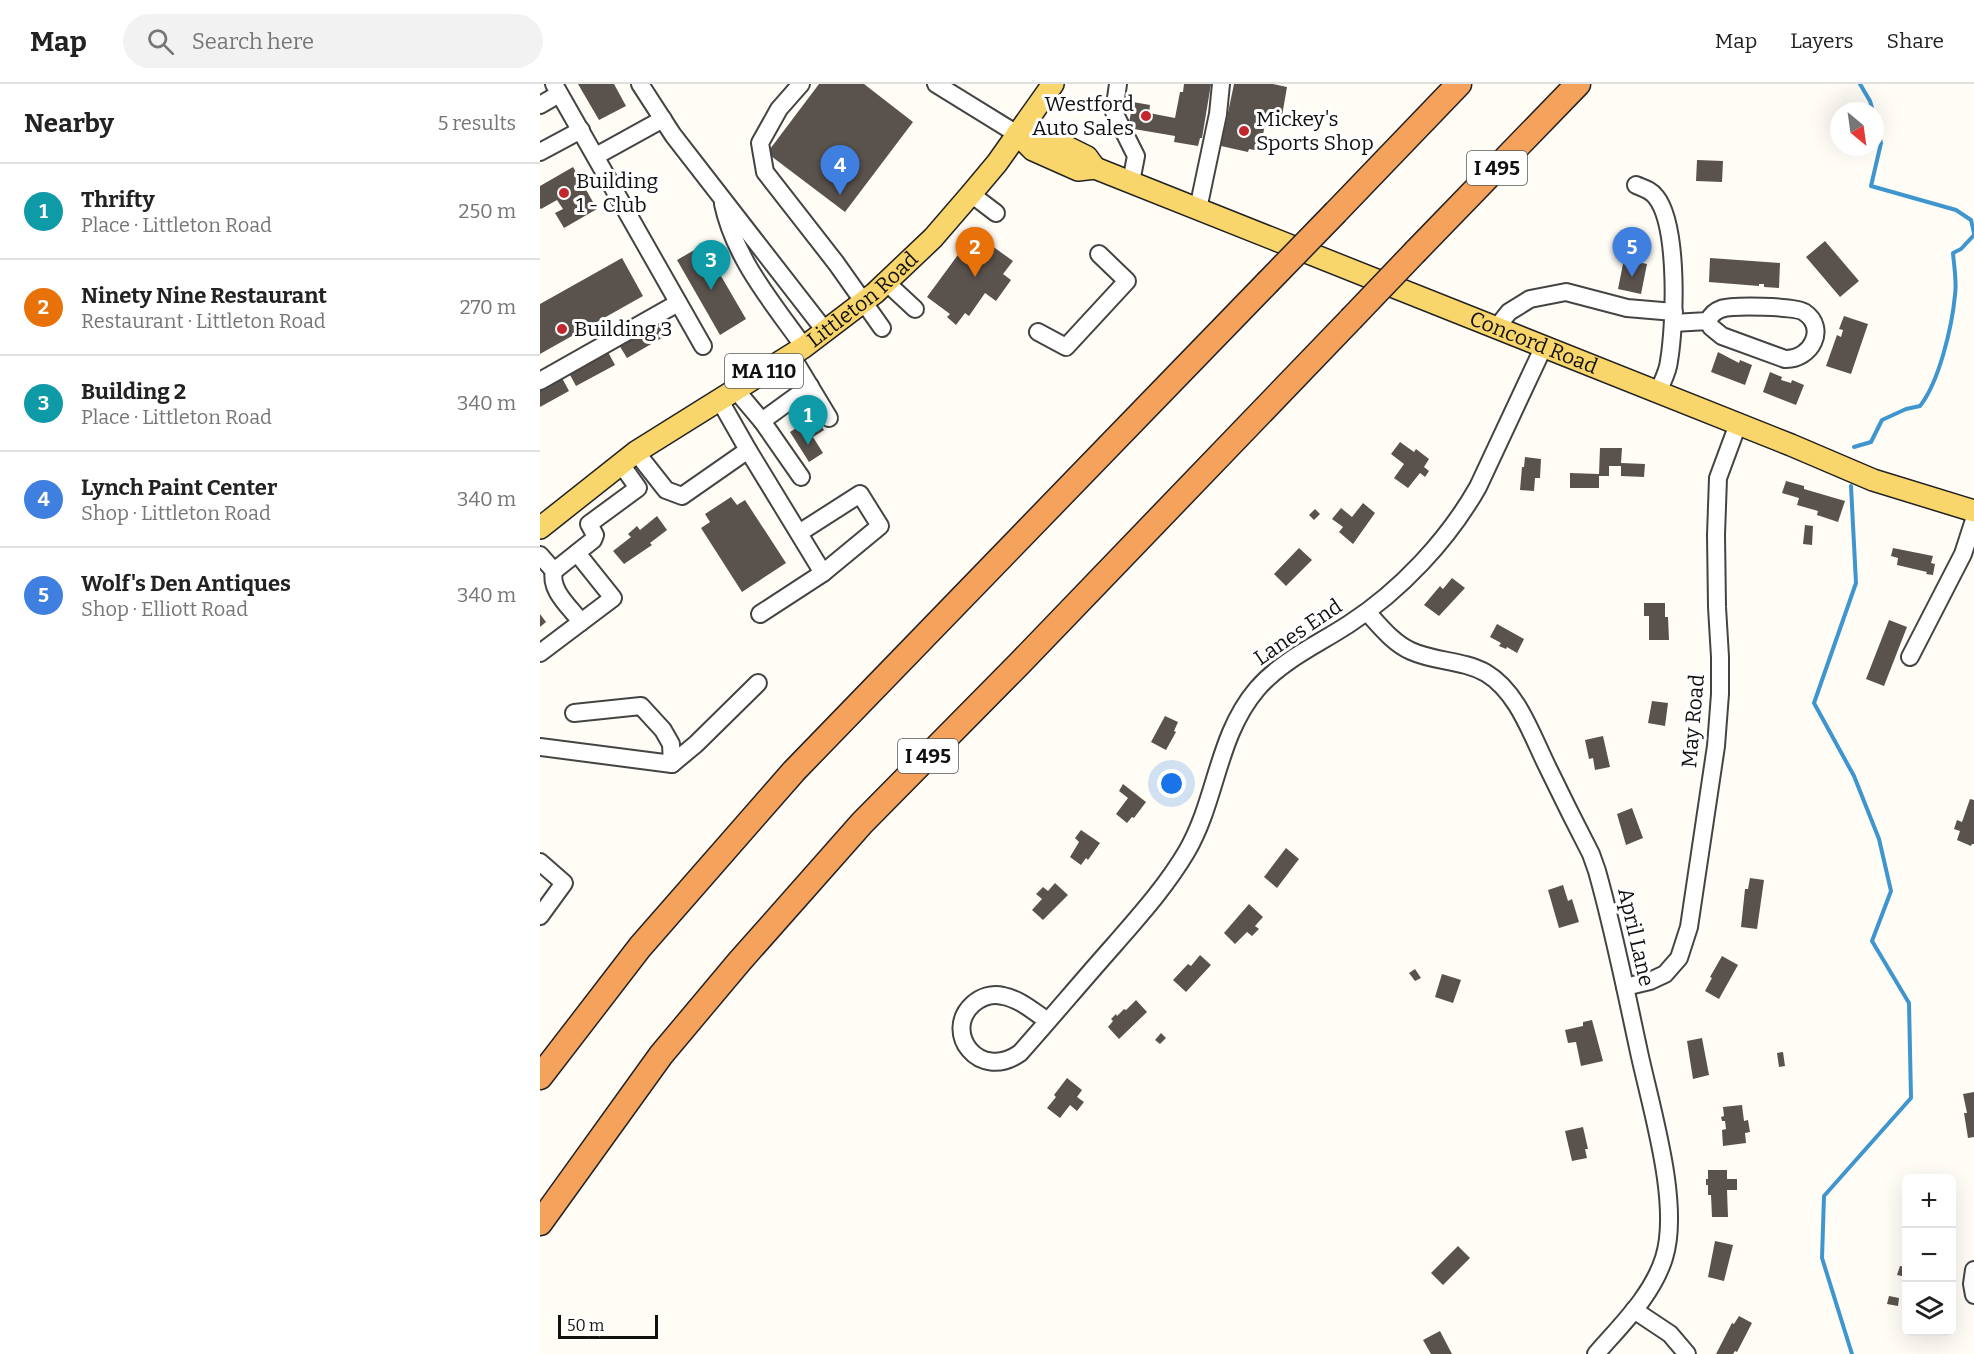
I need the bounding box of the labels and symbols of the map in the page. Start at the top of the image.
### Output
place label: Westford Auto Sales [1032,91,1134,141]
north arrow [1830,102,1884,156]
place label: Mickey's Sports Shop [1256,106,1374,156]
marker: Westford Auto Sales [1139,109,1153,123]
marker: Mickey's Sports Shop [1237,124,1251,138]
pin: 4 [820,146,860,195]
road number: I 495 [1467,151,1527,185]
place label: Building 1 - Club [576,168,659,218]
marker: Building 1 - Club [557,186,571,200]
pin: 2 [956,228,994,277]
pin: 5 [1612,228,1652,277]
pin: 3 [692,240,730,290]
street label: Littleton Road [802,246,923,353]
street label: Concord Road [1466,305,1601,380]
place label: Building 3 [574,316,672,342]
marker: Building 3 [555,322,569,336]
road number: MA 110 [725,354,803,388]
pin: 1 [788,396,828,445]
street label: Lanes End [1249,593,1347,671]
street label: May Road [1676,673,1710,769]
road number: I 495 [898,739,958,773]
your location [1157,769,1186,798]
street label: April Lane [1612,885,1660,989]
scale bar [558,1312,658,1340]

